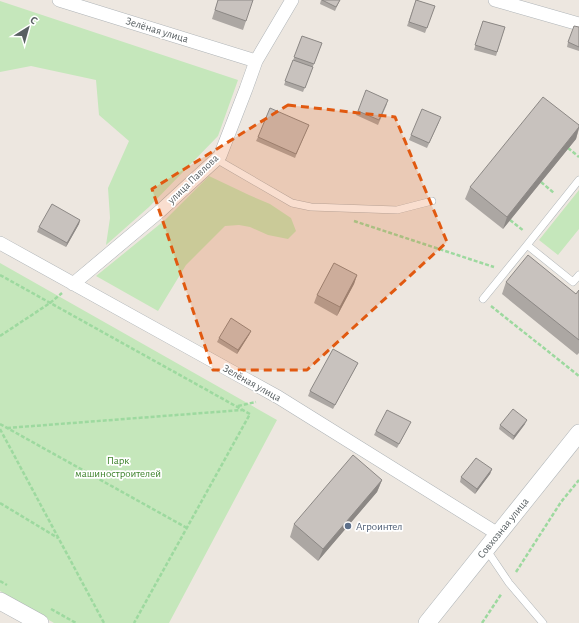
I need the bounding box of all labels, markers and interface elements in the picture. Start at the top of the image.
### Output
north arrow [8,8,48,48]
text: С [28,14,39,27]
street label: Зелёная улица [124,15,190,45]
street label: улица Павлова [165,152,220,206]
street label: Зелёная улица [221,362,283,404]
park label: Парк машиностроителей [75,455,161,479]
street label: Совхозная улица [475,496,531,560]
marker: Агроинтел [343,521,353,531]
place label: Агроинтел [356,521,402,532]

